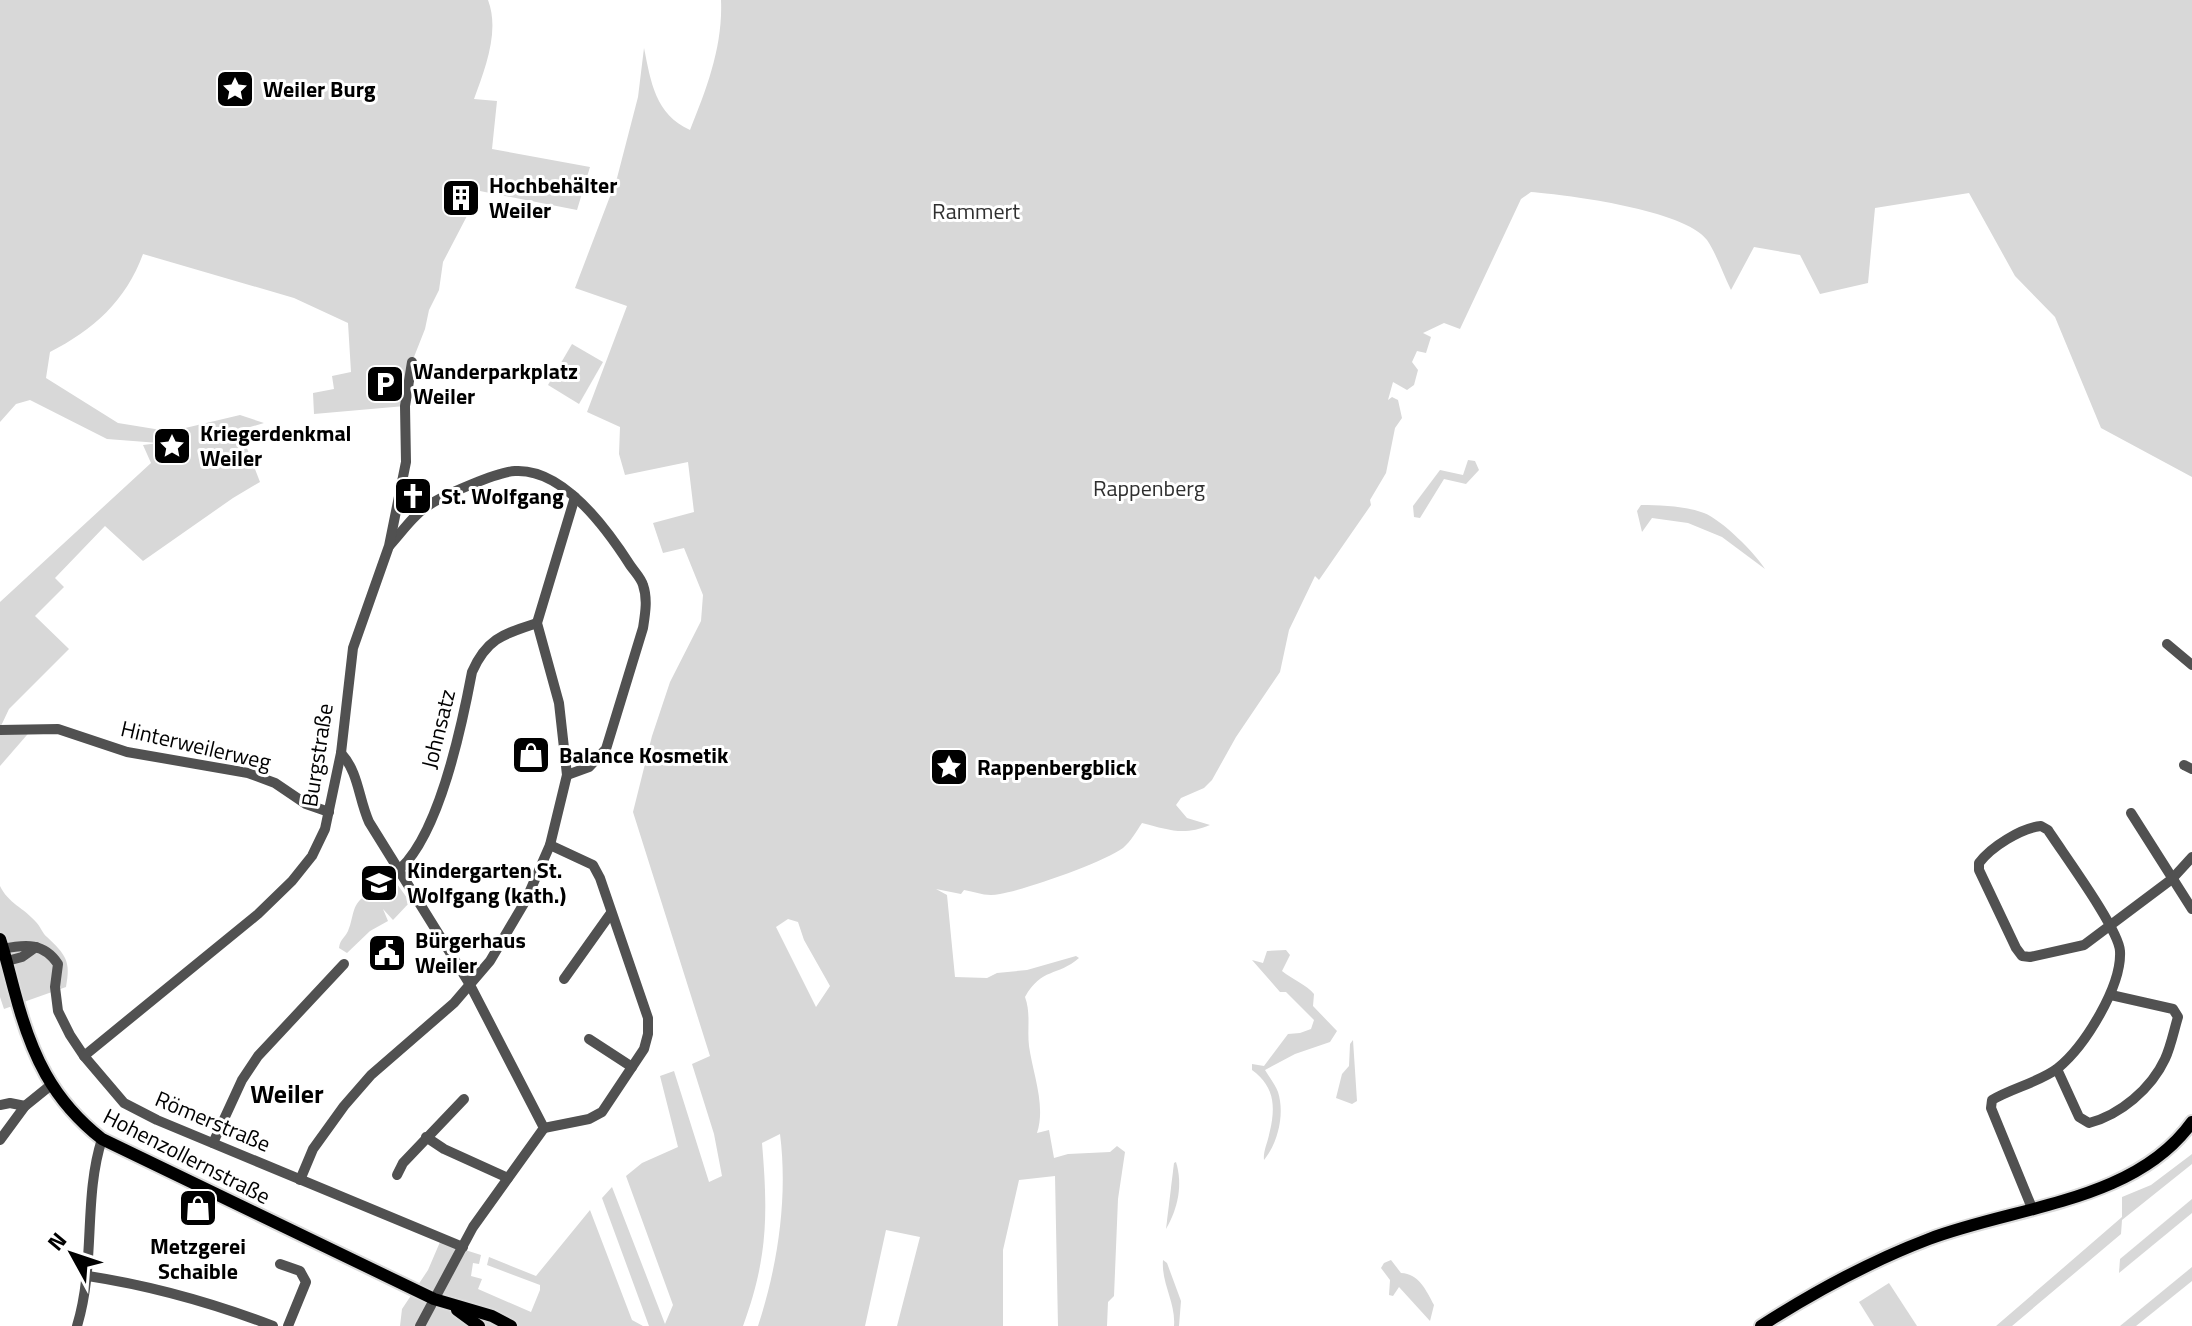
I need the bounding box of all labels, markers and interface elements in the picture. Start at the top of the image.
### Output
place icon: Weiler Burg [214,68,256,110]
place label: Weiler Burg [263,72,376,106]
place label: Hochbehälter Weiler [489,168,617,227]
building icon: Hochbehälter Weiler [440,177,482,219]
park label: Rammert [932,194,1020,228]
place label: Wanderparkplatz Weiler [413,354,578,413]
parking icon: Wanderparkplatz Weiler [364,363,406,405]
place label: Kriegerdenkmal Weiler [200,416,352,475]
place icon: Kriegerdenkmal Weiler [151,425,193,467]
park label: Rappenberg [1093,471,1205,505]
church icon: St. Wolfgang [392,475,434,517]
place label: St. Wolfgang [441,479,564,513]
street label: Johnsatz [412,686,464,772]
street label: Burgstraße [292,701,342,809]
street label: Hinterweilerweg [117,711,275,779]
shop icon: Balance Kosmetik [510,734,552,776]
place label: Balance Kosmetik [559,738,729,772]
place icon: Rappenbergblick [928,746,970,788]
place label: Rappenbergblick [977,750,1138,784]
place label: Kindergarten St. Wolfgang (kath.) [407,853,566,912]
school or university icon: Kindergarten St. Wolfgang (kath.) [358,862,400,904]
place label: Bürgerhaus Weiler [415,923,526,982]
public building icon: Bürgerhaus Weiler [366,932,408,974]
district label: Weiler [250,1074,324,1113]
street label: Römerstraße [150,1081,276,1161]
street label: Hohenzollernstraße [97,1099,277,1213]
shop icon: Metzgerei Schaible [177,1187,219,1229]
north arrow [32,1214,112,1294]
text: N [39,1224,75,1258]
place label: Metzgerei Schaible [150,1229,246,1288]

